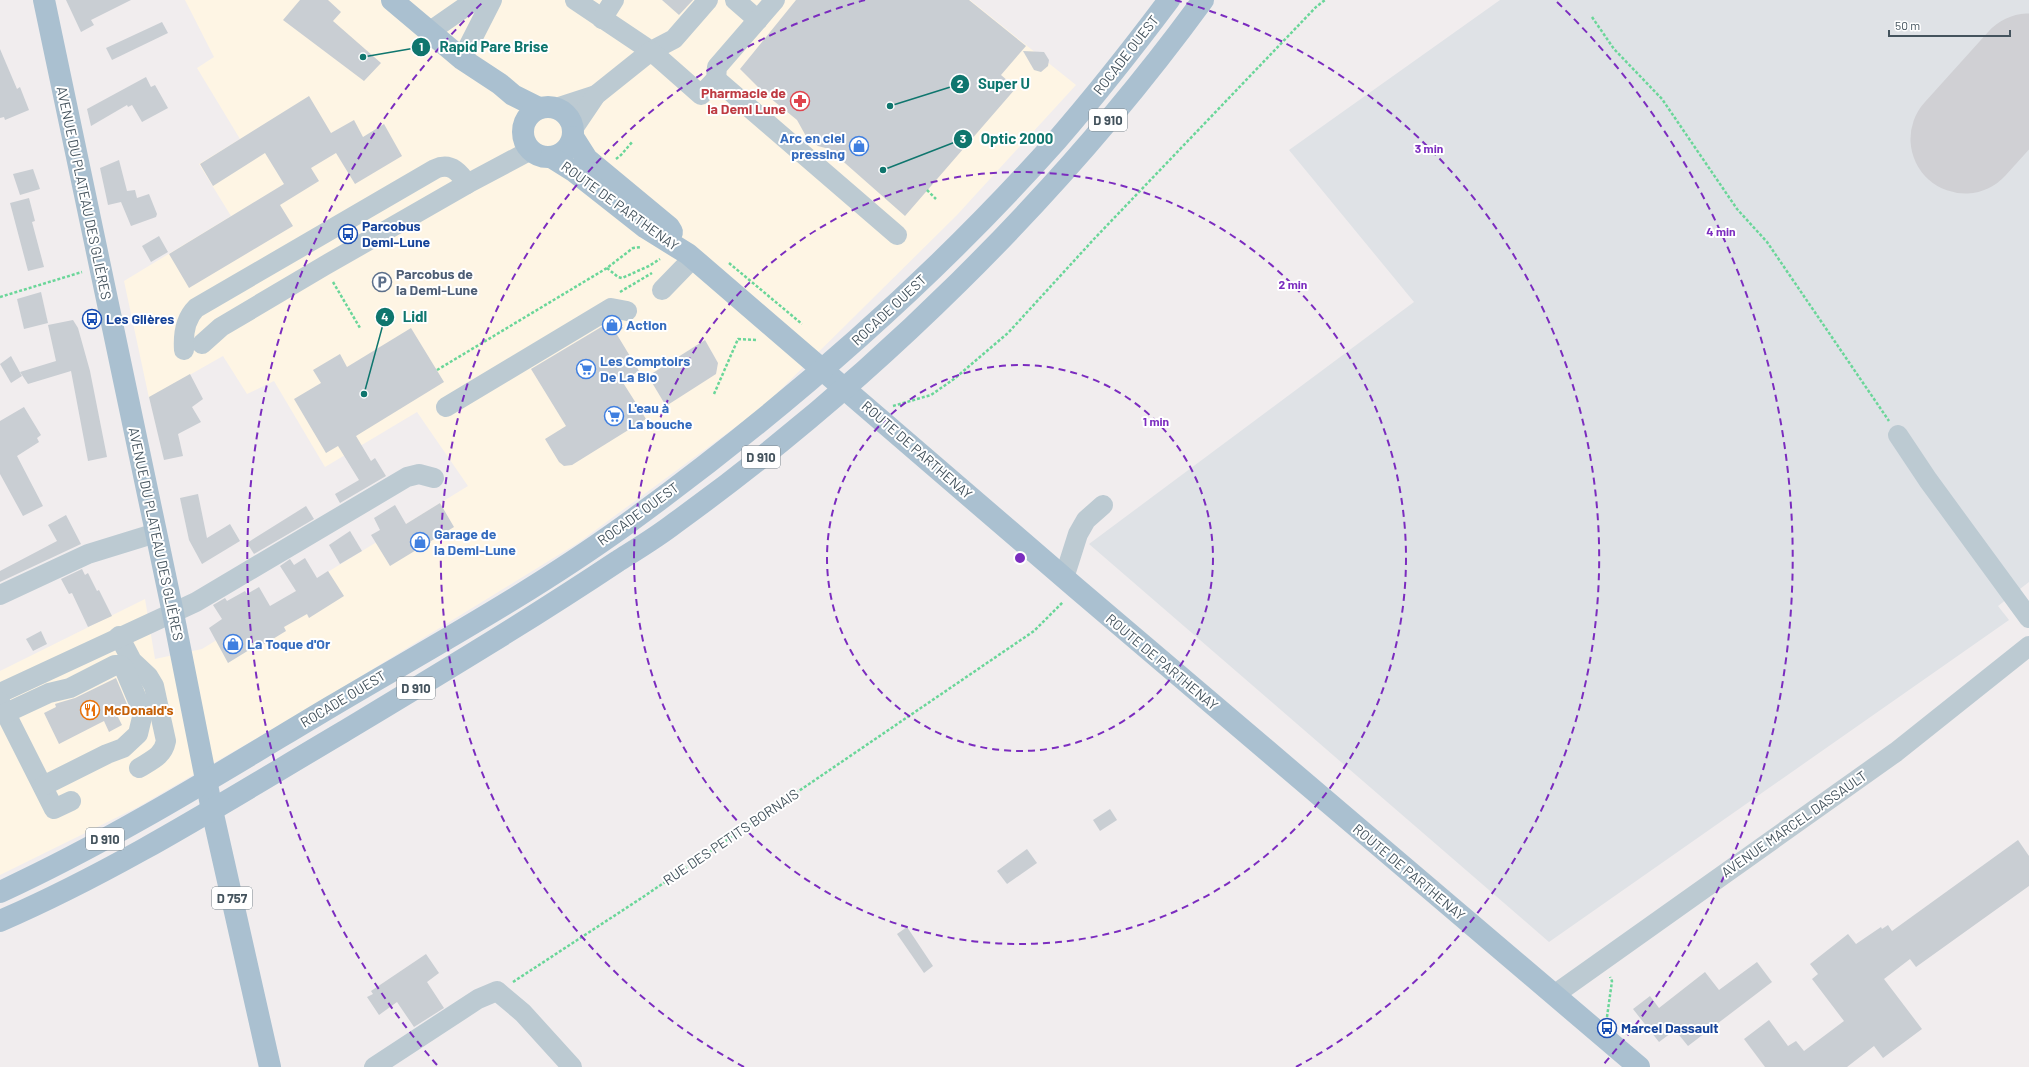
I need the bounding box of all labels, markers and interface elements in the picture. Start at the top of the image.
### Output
street label: ROCADE OUEST [1089,11,1162,98]
scale bar [1889,12,2010,38]
text: 50 m [1895,18,1920,32]
callout: Rapid Pare Brise [411,33,556,60]
text: Rapid Pare Brise [439,37,549,55]
text: 1 [419,39,423,53]
callout: Super U [950,70,1038,97]
text: Super U [978,74,1030,92]
text: 2 [957,76,964,90]
place label: Pharmacie de la Demi Lune [701,84,786,117]
street label: AVENUE DU PLATEAU DES GLIÈRES [54,85,115,301]
pharmacy icon: Pharmacie de la Demi Lune [789,90,811,112]
road number: D 910 [1089,109,1127,131]
callout: Optic 2000 [953,125,1062,152]
place label: Arc en ciel pressing [780,129,845,162]
text: Optic 2000 [981,129,1053,147]
text: 3 [960,131,966,145]
shop icon: Arc en ciel pressing [848,135,870,157]
text: 3 min [1415,141,1443,155]
street label: ROUTE DE PARTHENAY [558,157,682,254]
place label: Parcobus Demi-Lune [362,217,431,250]
bus stop icon: Parcobus Demi-Lune [337,223,359,245]
text: 4 min [1706,224,1736,238]
place label: Parcobus de la Demi-Lune [396,265,478,298]
parking icon: Parcobus de la Demi-Lune [371,271,393,293]
street label: ROCADE OUEST [848,271,930,349]
text: 2 min [1279,277,1307,291]
callout: Lidl [375,304,435,331]
text: Lidl [403,307,427,325]
bus stop icon: Les Glières [81,308,103,330]
text: 4 [381,309,389,323]
place label: Les Glières [106,310,174,327]
shop icon: Action [601,314,623,336]
place label: Action [626,316,667,333]
place label: Les Comptoirs De La Bio [600,352,690,385]
supermarket icon: Les Comptoirs De La Bio [575,358,597,380]
street label: ROUTE DE PARTHENAY [859,397,976,502]
place label: L'eau à La bouche [628,399,693,432]
supermarket icon: L'eau à La bouche [603,405,625,427]
text: 1 min [1143,414,1169,428]
street label: AVENUE DU PLATEAU DES GLIÈRES [126,426,187,642]
road number: D 910 [742,446,780,468]
street label: ROCADE OUEST [594,478,682,549]
place label: Garage de la Demi-Lune [434,525,516,558]
shop icon: Garage de la Demi-Lune [409,531,431,553]
centre of rings [1013,551,1027,565]
street label: ROUTE DE PARTHENAY [1103,610,1222,713]
shop icon: La Toque d'Or [222,633,244,655]
place label: La Toque d'Or [247,635,331,652]
street label: ROCADE OUEST [297,666,388,731]
road number: D 910 [397,677,435,699]
restaurant icon: McDonald's [79,699,101,721]
place label: McDonald's [104,701,173,718]
street label: AVENUE MARCEL DASSAULT [1718,767,1870,880]
street label: RUE DES PETITS BORNAIS [660,785,802,888]
street label: ROUTE DE PARTHENAY [1350,820,1469,923]
road number: D 910 [86,828,124,850]
road number: D 757 [212,887,252,909]
bus stop icon: Marcel Dassault [1596,1017,1618,1039]
place label: Marcel Dassault [1621,1019,1719,1036]

